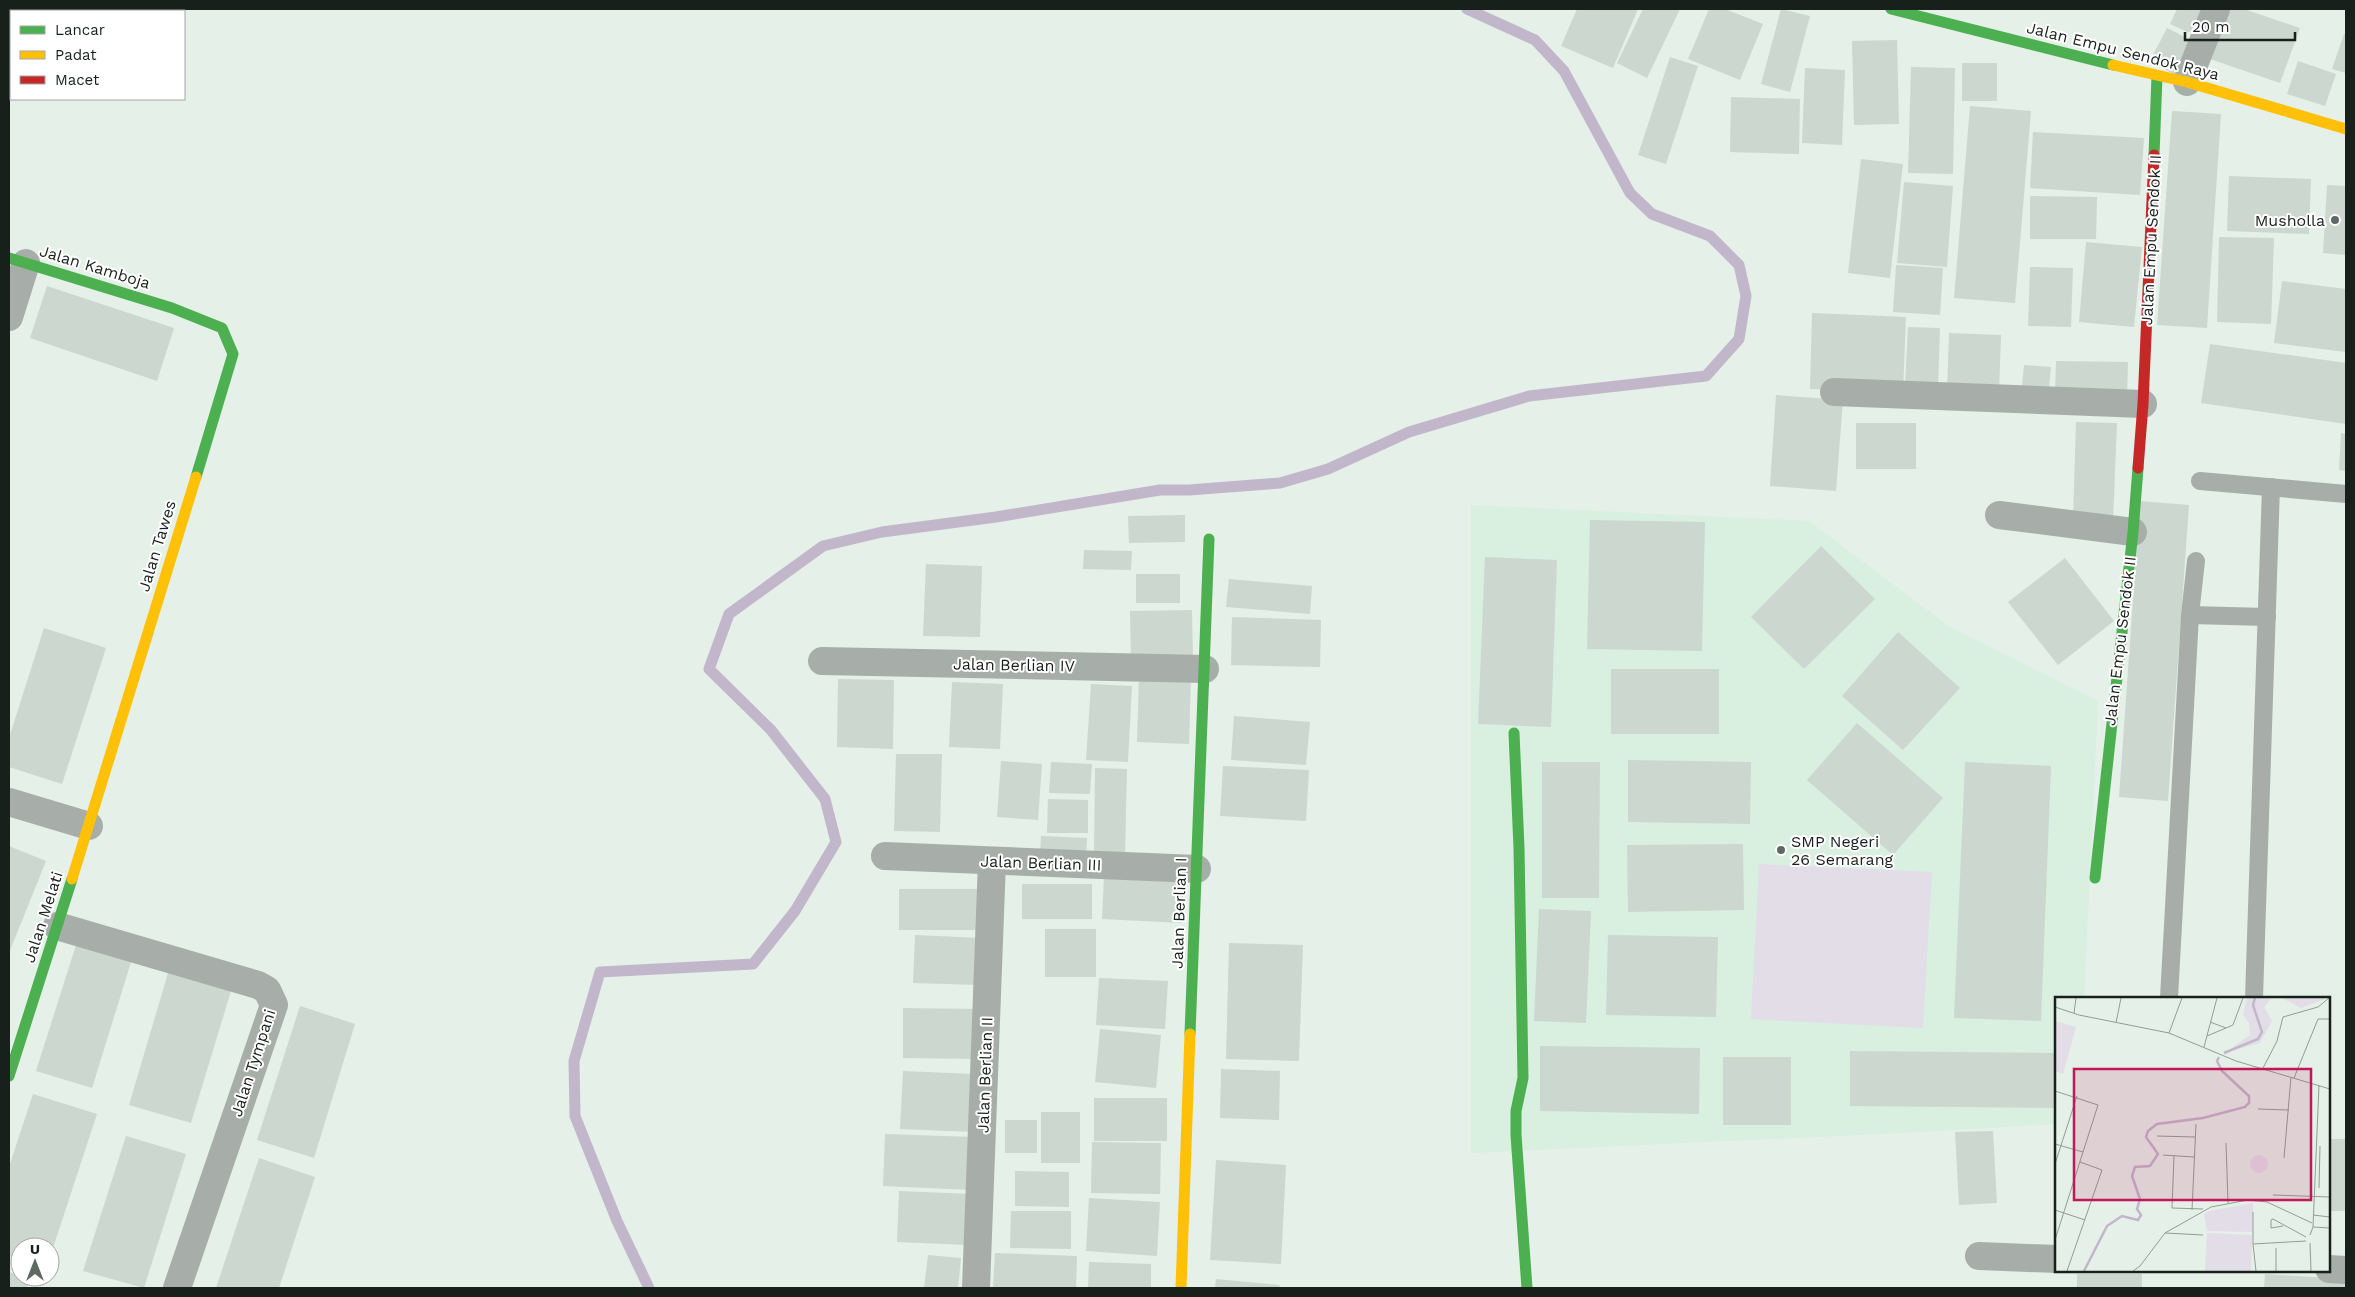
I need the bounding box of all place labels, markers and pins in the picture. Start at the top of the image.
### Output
place label: Musholla [2255,211,2325,230]
marker: Musholla [2329,214,2341,226]
place label: SMP Negeri 26 Semarang [1791,832,1894,869]
marker: SMP Negeri 26 Semarang [1775,844,1787,856]

